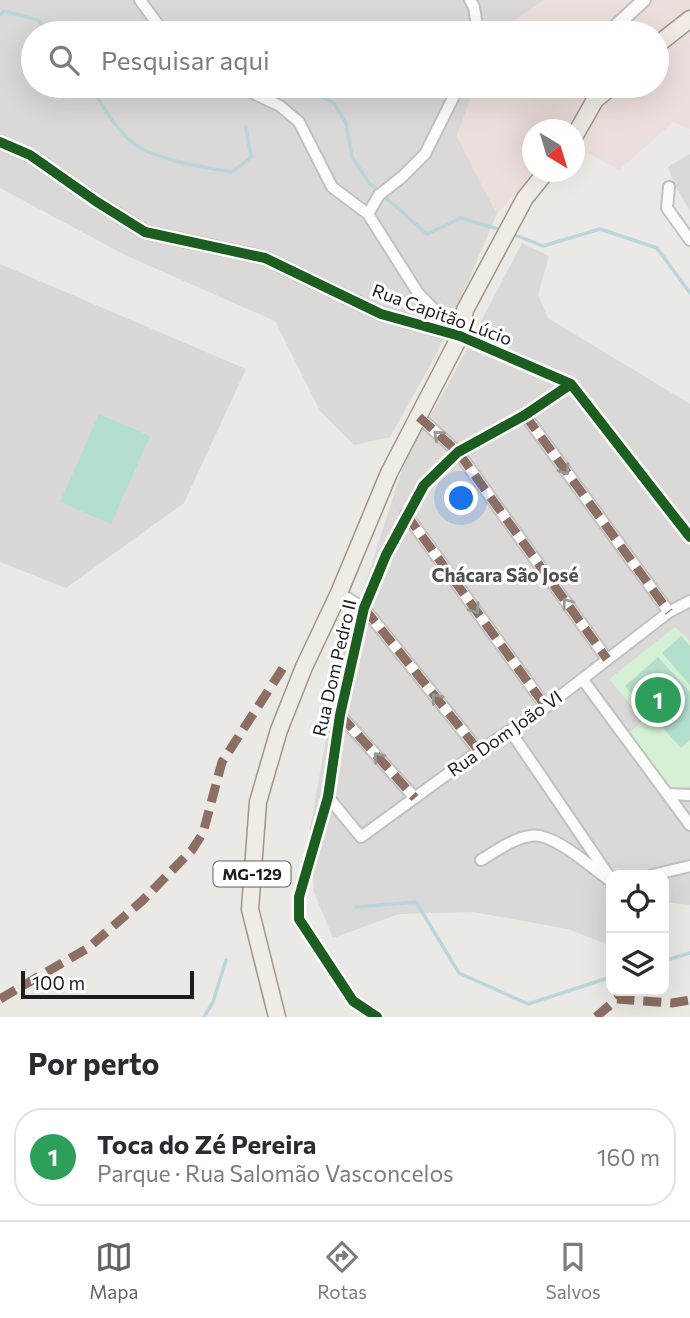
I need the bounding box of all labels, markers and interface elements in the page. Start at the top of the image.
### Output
search box [21,21,669,98]
icon: search [45,41,83,79]
text: Pesquisar aqui [101,44,270,75]
north arrow [522,119,585,182]
street label: Rua Capitão Lúcio [369,279,515,350]
one-way arrow [433,431,446,443]
one-way arrow [557,463,570,475]
your location [444,481,478,515]
district label: Chácara São José [432,563,578,586]
street label: Rua Dom Pedro II [308,597,360,738]
one-way arrow [563,598,575,611]
one-way arrow [467,601,479,614]
pin: 1 [635,674,681,726]
street label: Rua Dom João VI [443,685,566,781]
one-way arrow [431,693,444,706]
one-way arrow [373,752,386,765]
road number: MG-129 [214,862,290,887]
map controls [606,870,669,996]
button: locate [606,870,669,933]
button: layers [606,933,669,996]
scale bar [21,968,194,1000]
text: 100 m [32,971,85,994]
text: Por perto [28,1044,160,1081]
text: Toca do Zé Pereira [97,1128,317,1159]
text: 1 [48,1143,58,1171]
text: 160 m [597,1143,660,1171]
text: Parque · Rua Salomão Vasconcelos [97,1159,453,1187]
tab: Mapa [89,1238,138,1303]
tab: Rotas [317,1238,367,1303]
tab: Salvos [546,1238,601,1303]

